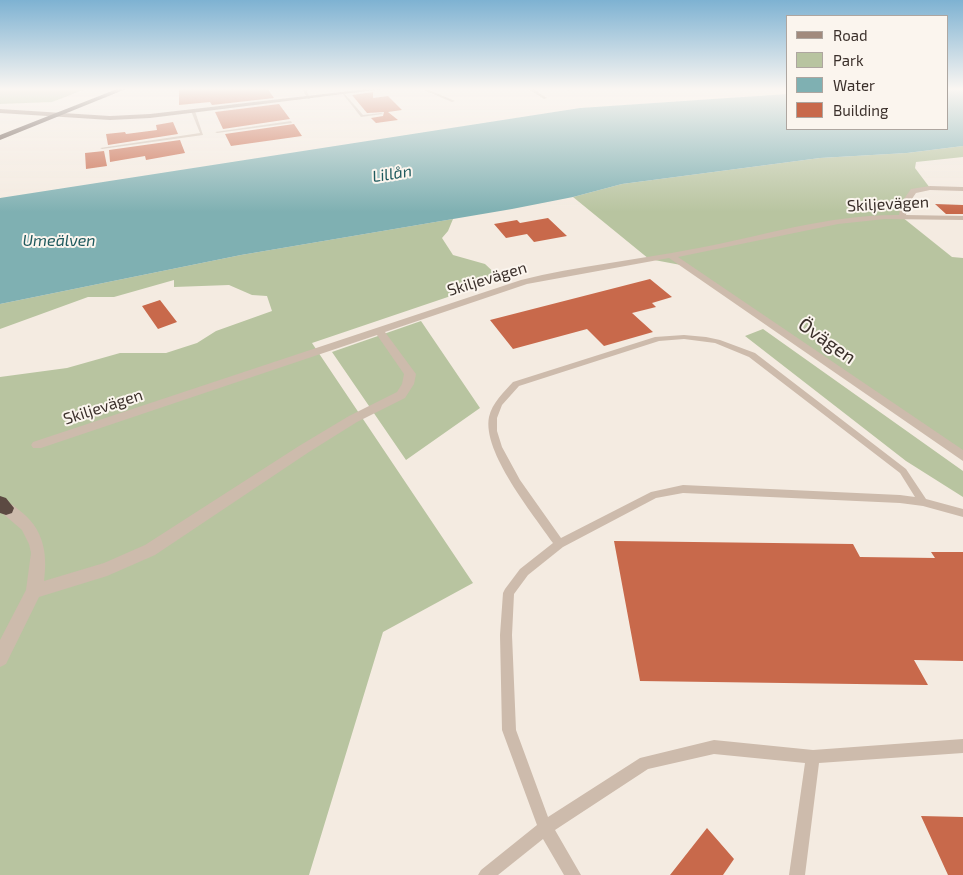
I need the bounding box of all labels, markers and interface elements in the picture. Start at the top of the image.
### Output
legend [786,15,948,130]
text: Road [833,26,868,44]
text: Park [833,51,864,69]
text: Water [833,76,875,94]
text: Building [833,101,888,119]
water label: Lillån [371,161,413,187]
street label: Skiljevägen [846,192,930,216]
water label: Umeälven [22,231,96,251]
street label: Skiljevägen [445,258,529,300]
street label: Övägen [794,313,860,369]
street label: Skiljevägen [61,385,145,429]

